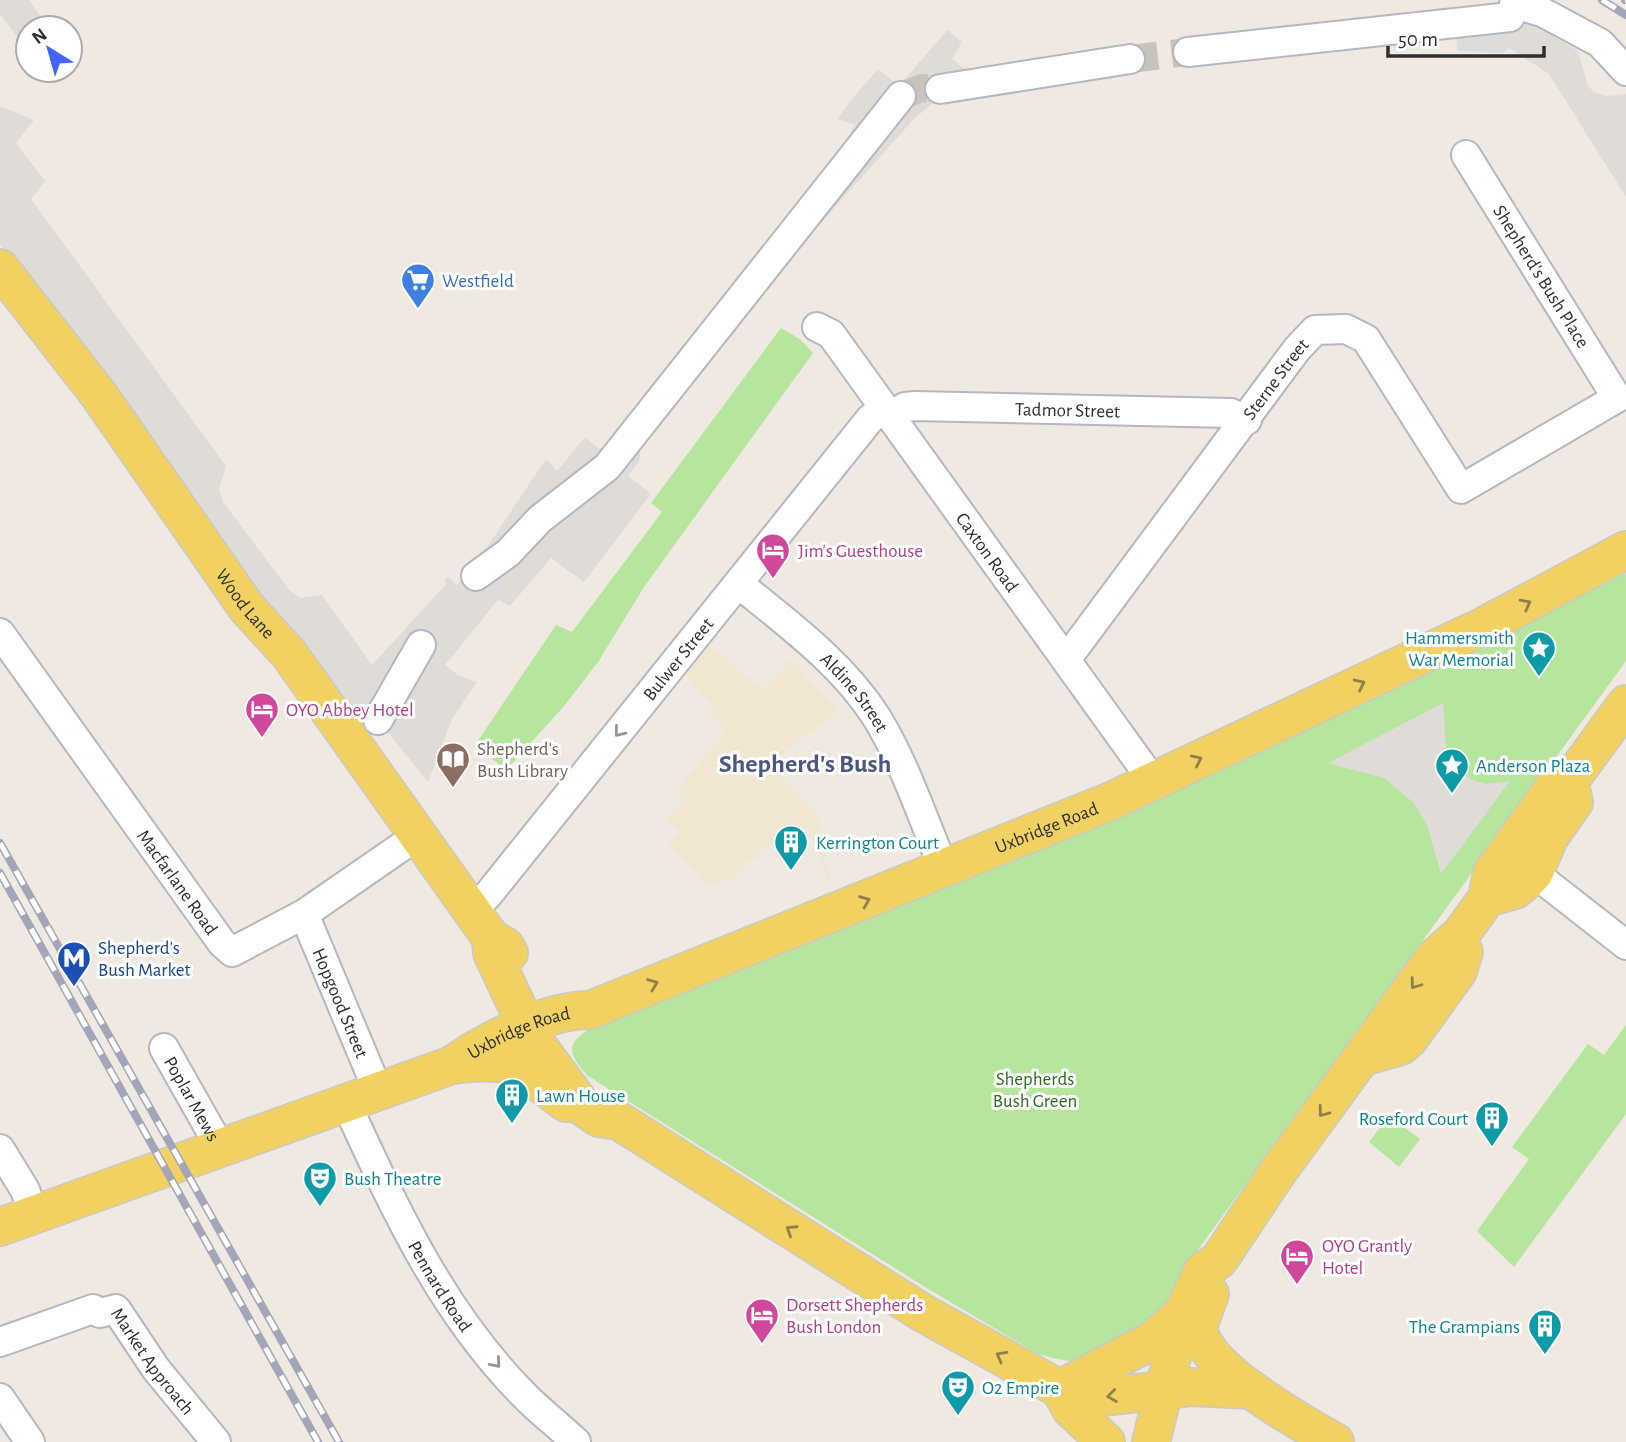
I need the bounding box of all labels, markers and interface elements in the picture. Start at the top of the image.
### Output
north arrow [14,14,84,84]
scale bar [1388,14,1544,58]
text: N [29,25,51,48]
text: 50 m [1398,29,1438,50]
street label: Shepherd's Bush Place [1489,202,1592,352]
supermarket icon: Westfield [399,261,437,310]
place label: Westfield [442,272,514,291]
street label: Sterne Street [1240,335,1313,424]
street label: Tadmor Street [1015,400,1120,422]
street label: Caxton Road [952,509,1022,596]
hotel icon: Jim's Guesthouse [754,531,792,580]
place label: Jim's Guesthouse [798,542,923,561]
street label: Wood Lane [212,566,278,643]
one-way arrow [1519,598,1531,612]
street label: Bulwer Street [640,615,717,705]
place label: Hammersmith War Memorial [1405,629,1514,670]
place icon: Hammersmith War Memorial [1520,629,1558,678]
street label: Aldine Street [816,649,891,736]
one-way arrow [1353,678,1365,692]
hotel icon: OYO Abbey Hotel [243,690,281,739]
place label: OYO Abbey Hotel [286,701,414,720]
one-way arrow [614,724,627,736]
library icon: Shepherd's Bush Library [434,740,472,789]
place label: Shepherd's Bush Library [477,740,568,781]
place icon: Anderson Plaza [1433,746,1471,795]
district label: Shepherd's Bush [719,751,891,777]
one-way arrow [1190,755,1202,769]
place label: Anderson Plaza [1476,757,1591,776]
street label: Uxbridge Road [993,799,1101,858]
building icon: Kerrington Court [772,823,810,872]
street label: Macfarlane Road [133,827,221,939]
place label: Kerrington Court [816,834,939,853]
one-way arrow [859,896,871,910]
metro station icon: Shepherd's Bush Market [55,939,93,988]
place label: Shepherd's Bush Market [98,939,191,980]
street label: Hopgood Street [308,945,371,1061]
one-way arrow [1411,976,1424,989]
one-way arrow [647,978,659,992]
street label: Uxbridge Road [465,1004,572,1063]
street label: Poplar Mews [160,1054,223,1145]
park label: Shepherds Bush Green [993,1070,1077,1111]
building icon: Lawn House [493,1076,531,1125]
place label: Lawn House [536,1087,626,1106]
building icon: Roseford Court [1473,1099,1511,1148]
one-way arrow [1318,1104,1331,1117]
place label: Roseford Court [1359,1110,1468,1129]
theatre icon: Bush Theatre [301,1159,339,1208]
place label: Bush Theatre [344,1170,441,1189]
one-way arrow [786,1226,799,1239]
hotel icon: OYO Grantly Hotel [1278,1237,1316,1286]
place label: OYO Grantly Hotel [1322,1237,1412,1278]
street label: Pennard Road [404,1238,475,1336]
hotel icon: Dorsett Shepherds Bush London [743,1296,781,1345]
place label: Dorsett Shepherds Bush London [786,1296,923,1337]
street label: Market Approach [107,1305,197,1419]
building icon: The Grampians [1526,1307,1564,1356]
place label: The Grampians [1409,1318,1520,1337]
one-way arrow [995,1351,1008,1365]
one-way arrow [488,1355,500,1368]
theatre icon: O2 Empire [939,1368,977,1417]
place label: O2 Empire [982,1379,1059,1398]
one-way arrow [1106,1388,1118,1403]

